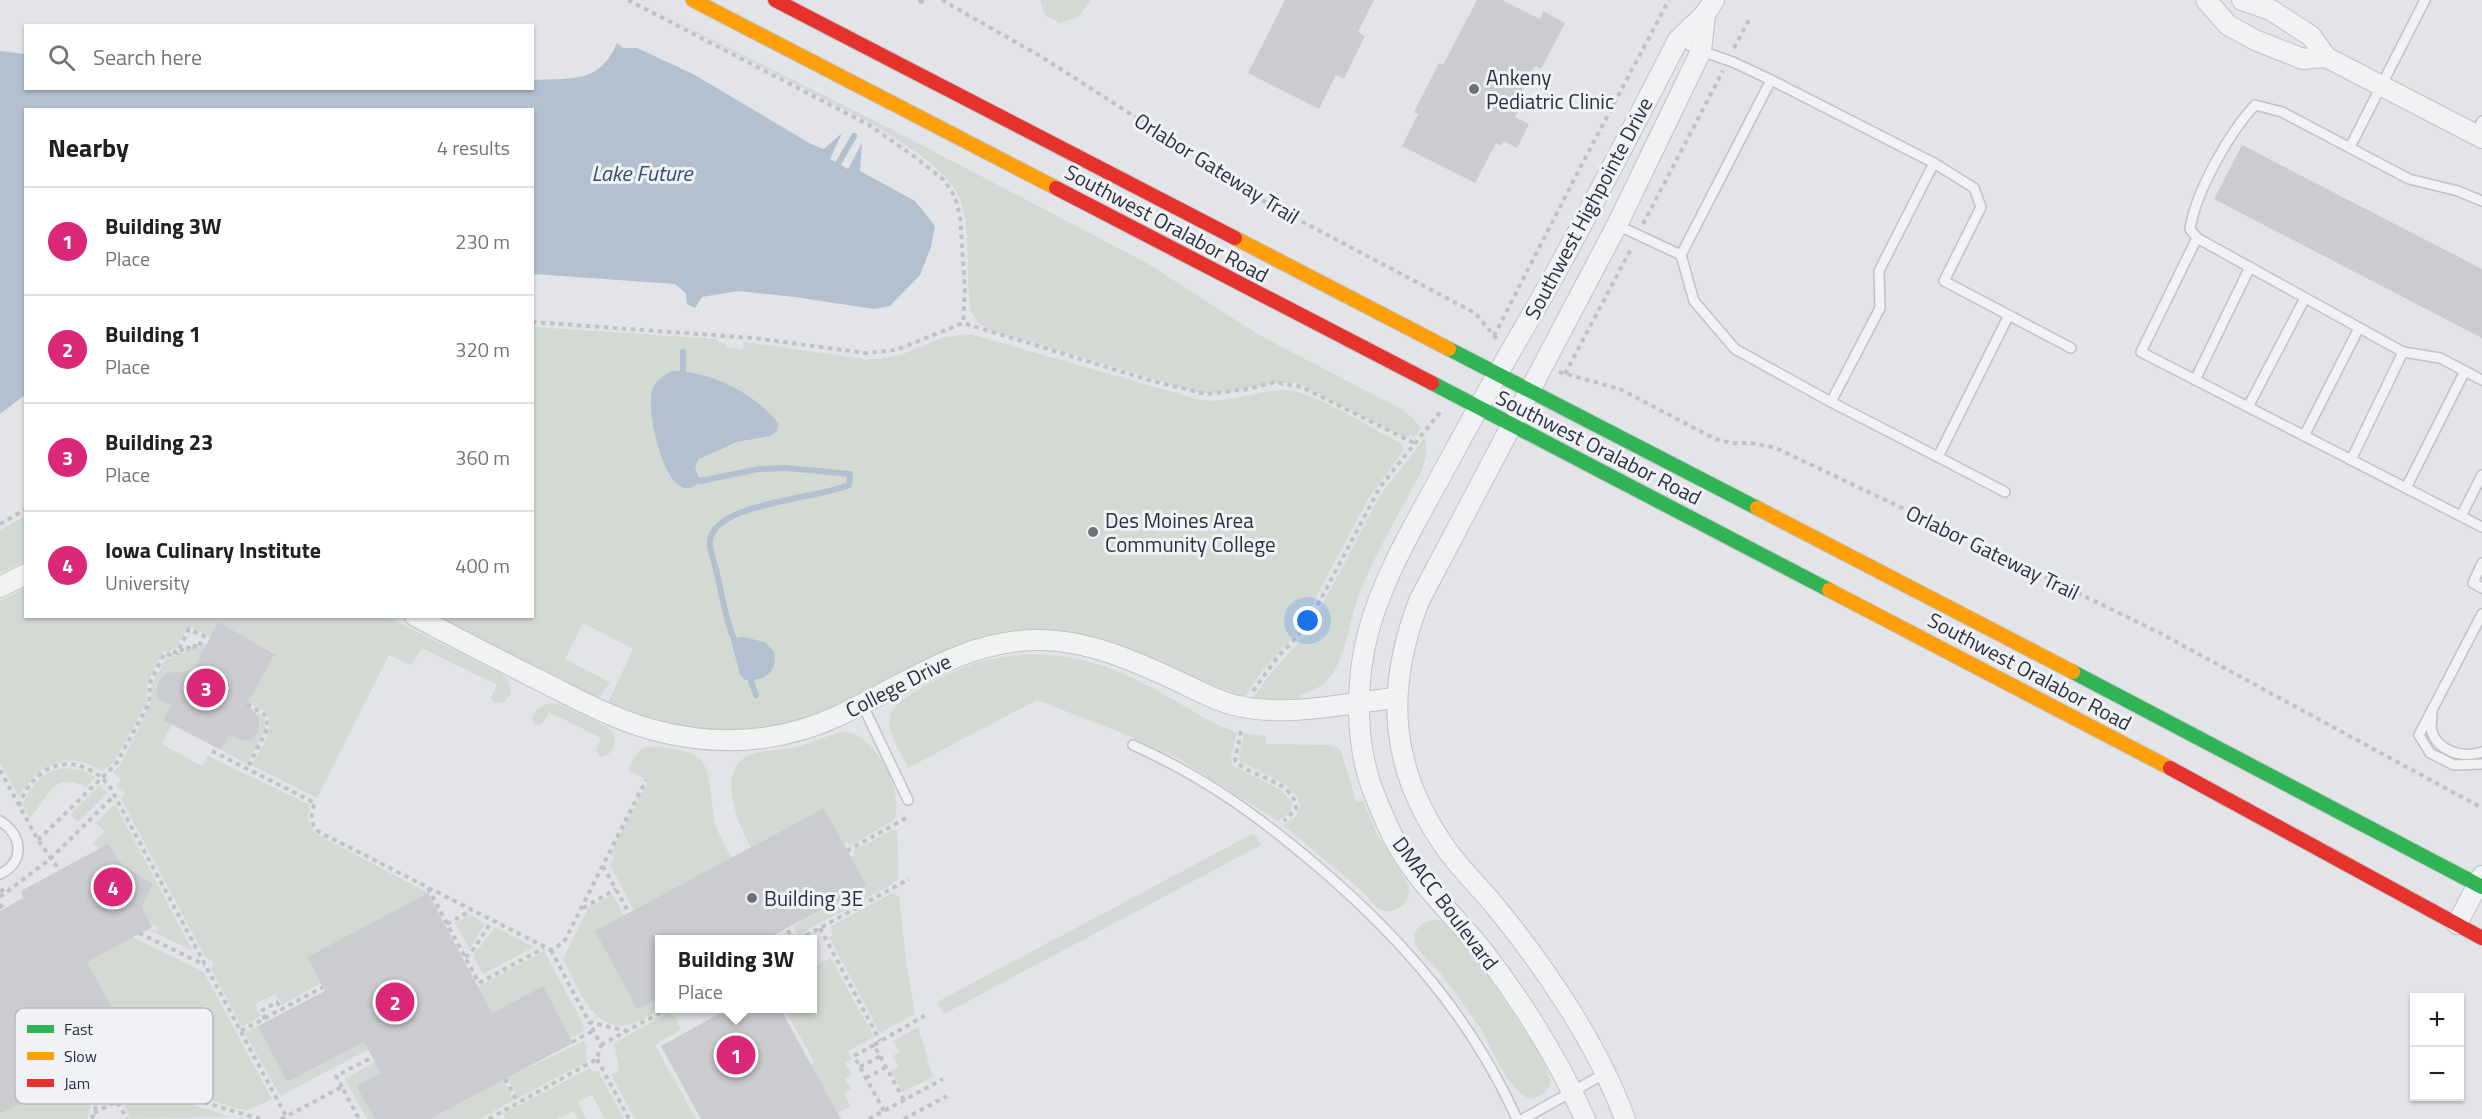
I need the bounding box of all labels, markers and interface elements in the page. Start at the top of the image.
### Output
search box [24,24,534,90]
text: Search here [93,40,202,74]
icon: search [45,41,78,74]
place label: Ankeny Pediatric Clinic [1486,61,1614,117]
marker: Ankeny Pediatric Clinic [1467,82,1481,96]
street label: Southwest Highpointe Drive [1516,91,1660,325]
street label: Orlabor Gateway Trail [1128,104,1306,232]
text: Nearby [48,128,129,167]
text: 4 results [437,132,510,163]
water label: Lake Future [592,156,694,190]
street label: Southwest Oralabor Road [1059,156,1275,290]
text: Building 3W [105,209,221,243]
text: 1 [62,226,73,257]
text: 230 m [455,226,510,257]
text: Place [105,243,150,274]
text: Building 1 [105,317,201,351]
text: 2 [62,334,73,365]
text: 320 m [455,334,510,365]
text: Place [105,351,150,382]
street label: Southwest Oralabor Road [1491,381,1707,513]
text: Building 23 [105,425,213,459]
text: 3 [62,442,73,473]
text: 360 m [455,442,510,473]
text: Place [105,459,150,490]
street label: Orlabor Gateway Trail [1901,496,2085,608]
place label: Des Moines Area Community College [1105,504,1276,560]
marker: Des Moines Area Community College [1086,525,1100,539]
text: Iowa Culinary Institute [105,533,321,567]
text: 4 [62,550,73,581]
text: 400 m [455,550,510,581]
text: University [105,567,190,598]
street label: Southwest Oralabor Road [1922,604,2138,738]
your location [1293,606,1322,635]
street label: College Drive [840,645,956,725]
pin: 3 [186,666,226,710]
street label: DMACC Boulevard [1385,830,1507,976]
pin: 4 [94,864,132,910]
place label: Building 3E [764,882,863,914]
marker: Building 3E [745,891,759,905]
popup [655,935,817,1013]
text: Building 3W [678,942,794,976]
text: Place [678,976,723,1007]
pin: 2 [376,980,414,1024]
map controls [2410,993,2464,1101]
button: + [2410,993,2464,1047]
legend [15,1008,213,1104]
text: Fast [64,1017,93,1041]
pin: 1 [716,1032,756,1078]
text: Slow [64,1044,97,1068]
button: − [2410,1047,2464,1101]
text: Jam [64,1071,90,1095]

